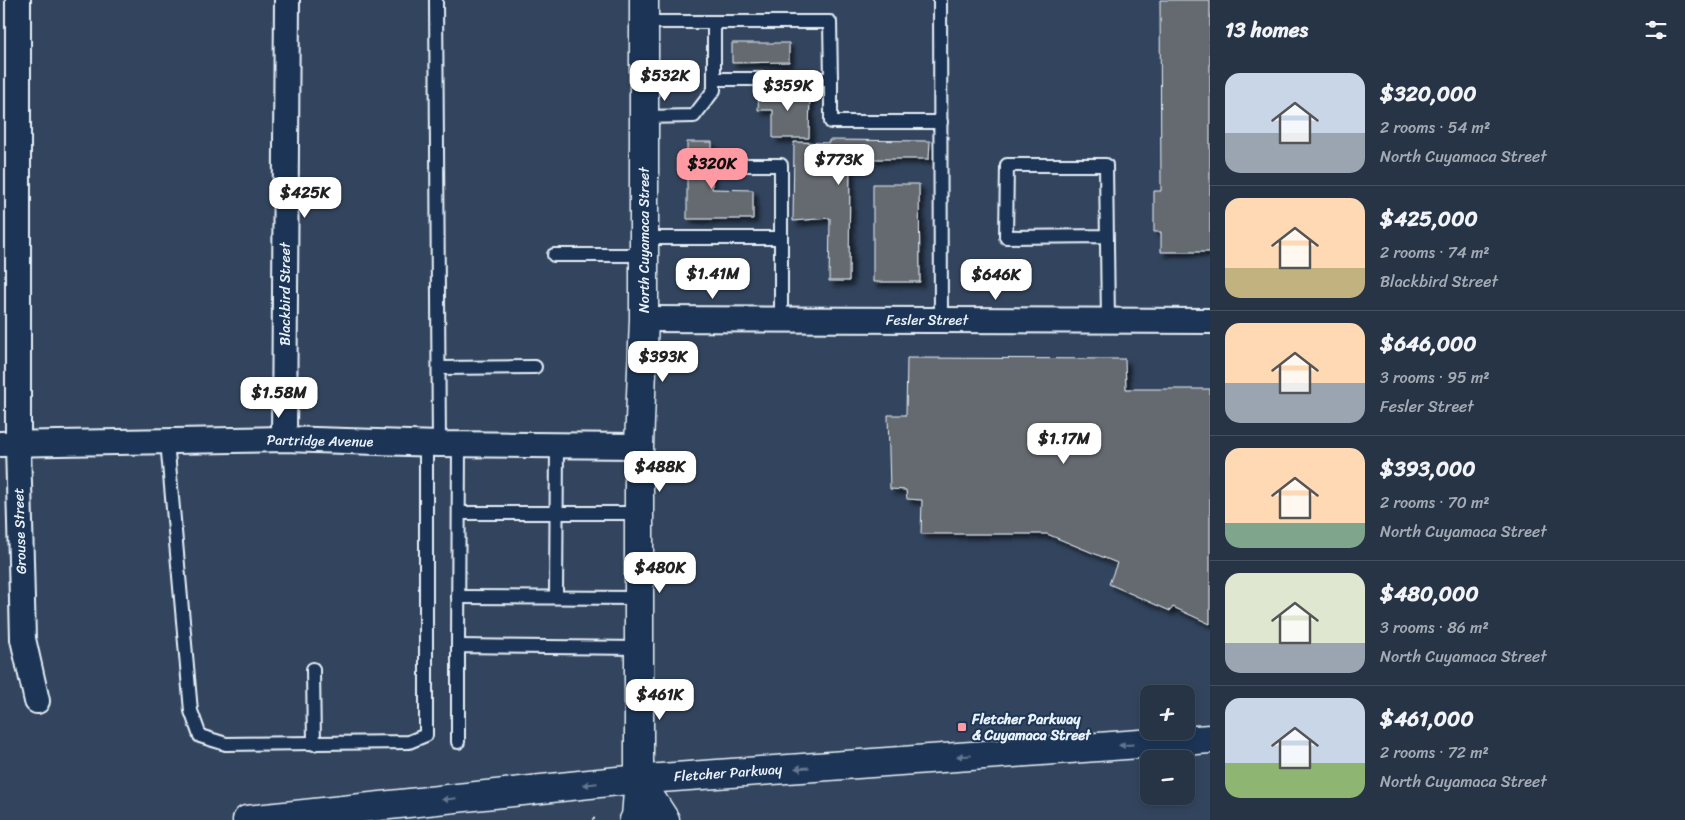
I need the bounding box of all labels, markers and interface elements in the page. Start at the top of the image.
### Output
text: 13 homes [1225,11,1308,49]
icon: filters [1642,16,1670,44]
pin: $532K [630,59,700,102]
text: $532K [641,61,689,90]
pin: $359K [753,70,823,112]
text: $359K [764,71,812,100]
text: $320,000 [1380,75,1477,113]
icon: home [1265,93,1325,153]
text: 2 rooms · 54 m² [1380,113,1490,142]
text: North Cuyamaca Street [1380,142,1547,171]
pin: $773K [804,144,874,186]
text: $773K [815,145,863,174]
pin: $320K [677,148,747,190]
text: $320K [688,149,736,178]
street label: North Cuyamaca Street [632,166,657,313]
pin: $425K [270,176,340,219]
text: $425K [280,178,330,207]
text: $425,000 [1380,200,1478,238]
icon: home [1265,218,1325,278]
text: 2 rooms · 74 m² [1380,238,1490,267]
street label: Blackbird Street [273,241,298,346]
pin: $1.41M [672,258,754,300]
pin: $646K [961,258,1031,301]
text: $1.41M [687,259,739,288]
text: $646K [972,260,1020,289]
text: Blackbird Street [1380,267,1498,296]
street label: Fesler Street [886,308,969,333]
text: $646,000 [1380,325,1477,363]
pin: $393K [628,340,698,383]
text: $393K [639,342,687,371]
icon: home [1265,343,1325,403]
text: 3 rooms · 95 m² [1380,363,1490,392]
pin: $1.58M [238,376,320,419]
text: $1.58M [252,378,306,407]
text: Fesler Street [1380,392,1474,421]
pin: $1.17M [1023,422,1105,465]
text: $1.17M [1038,424,1090,453]
street label: Partridge Avenue [267,428,374,454]
pin: $488K [625,450,695,493]
text: $393,000 [1380,450,1476,488]
text: $488K [635,452,685,481]
icon: home [1265,468,1325,528]
street label: Grouse Street [6,487,34,575]
text: 2 rooms · 70 m² [1380,488,1490,517]
text: North Cuyamaca Street [1380,517,1547,546]
pin: $480K [625,552,695,594]
text: $480K [635,553,685,582]
text: $480,000 [1380,575,1479,613]
icon: home [1265,593,1325,653]
text: 3 rooms · 86 m² [1380,613,1489,642]
text: North Cuyamaca Street [1380,642,1547,671]
pin: $461K [625,678,695,721]
text: $461K [637,680,683,709]
map controls [1140,685,1195,805]
button: + [1140,685,1195,740]
text: $461,000 [1380,700,1474,738]
place label: Fletcher Parkway & Cuyamaca Street [971,707,1092,748]
icon: home [1265,718,1325,778]
marker: Fletcher Parkway & Cuyamaca Street [956,721,968,733]
text: 2 rooms · 72 m² [1380,738,1489,767]
one-way arrow [1118,741,1134,749]
button: − [1140,750,1195,805]
one-way arrow [956,753,972,761]
street label: Fletcher Parkway [673,757,784,789]
one-way arrow [794,764,810,772]
text: North Cuyamaca Street [1380,767,1547,796]
one-way arrow [582,780,598,788]
one-way arrow [441,795,457,803]

